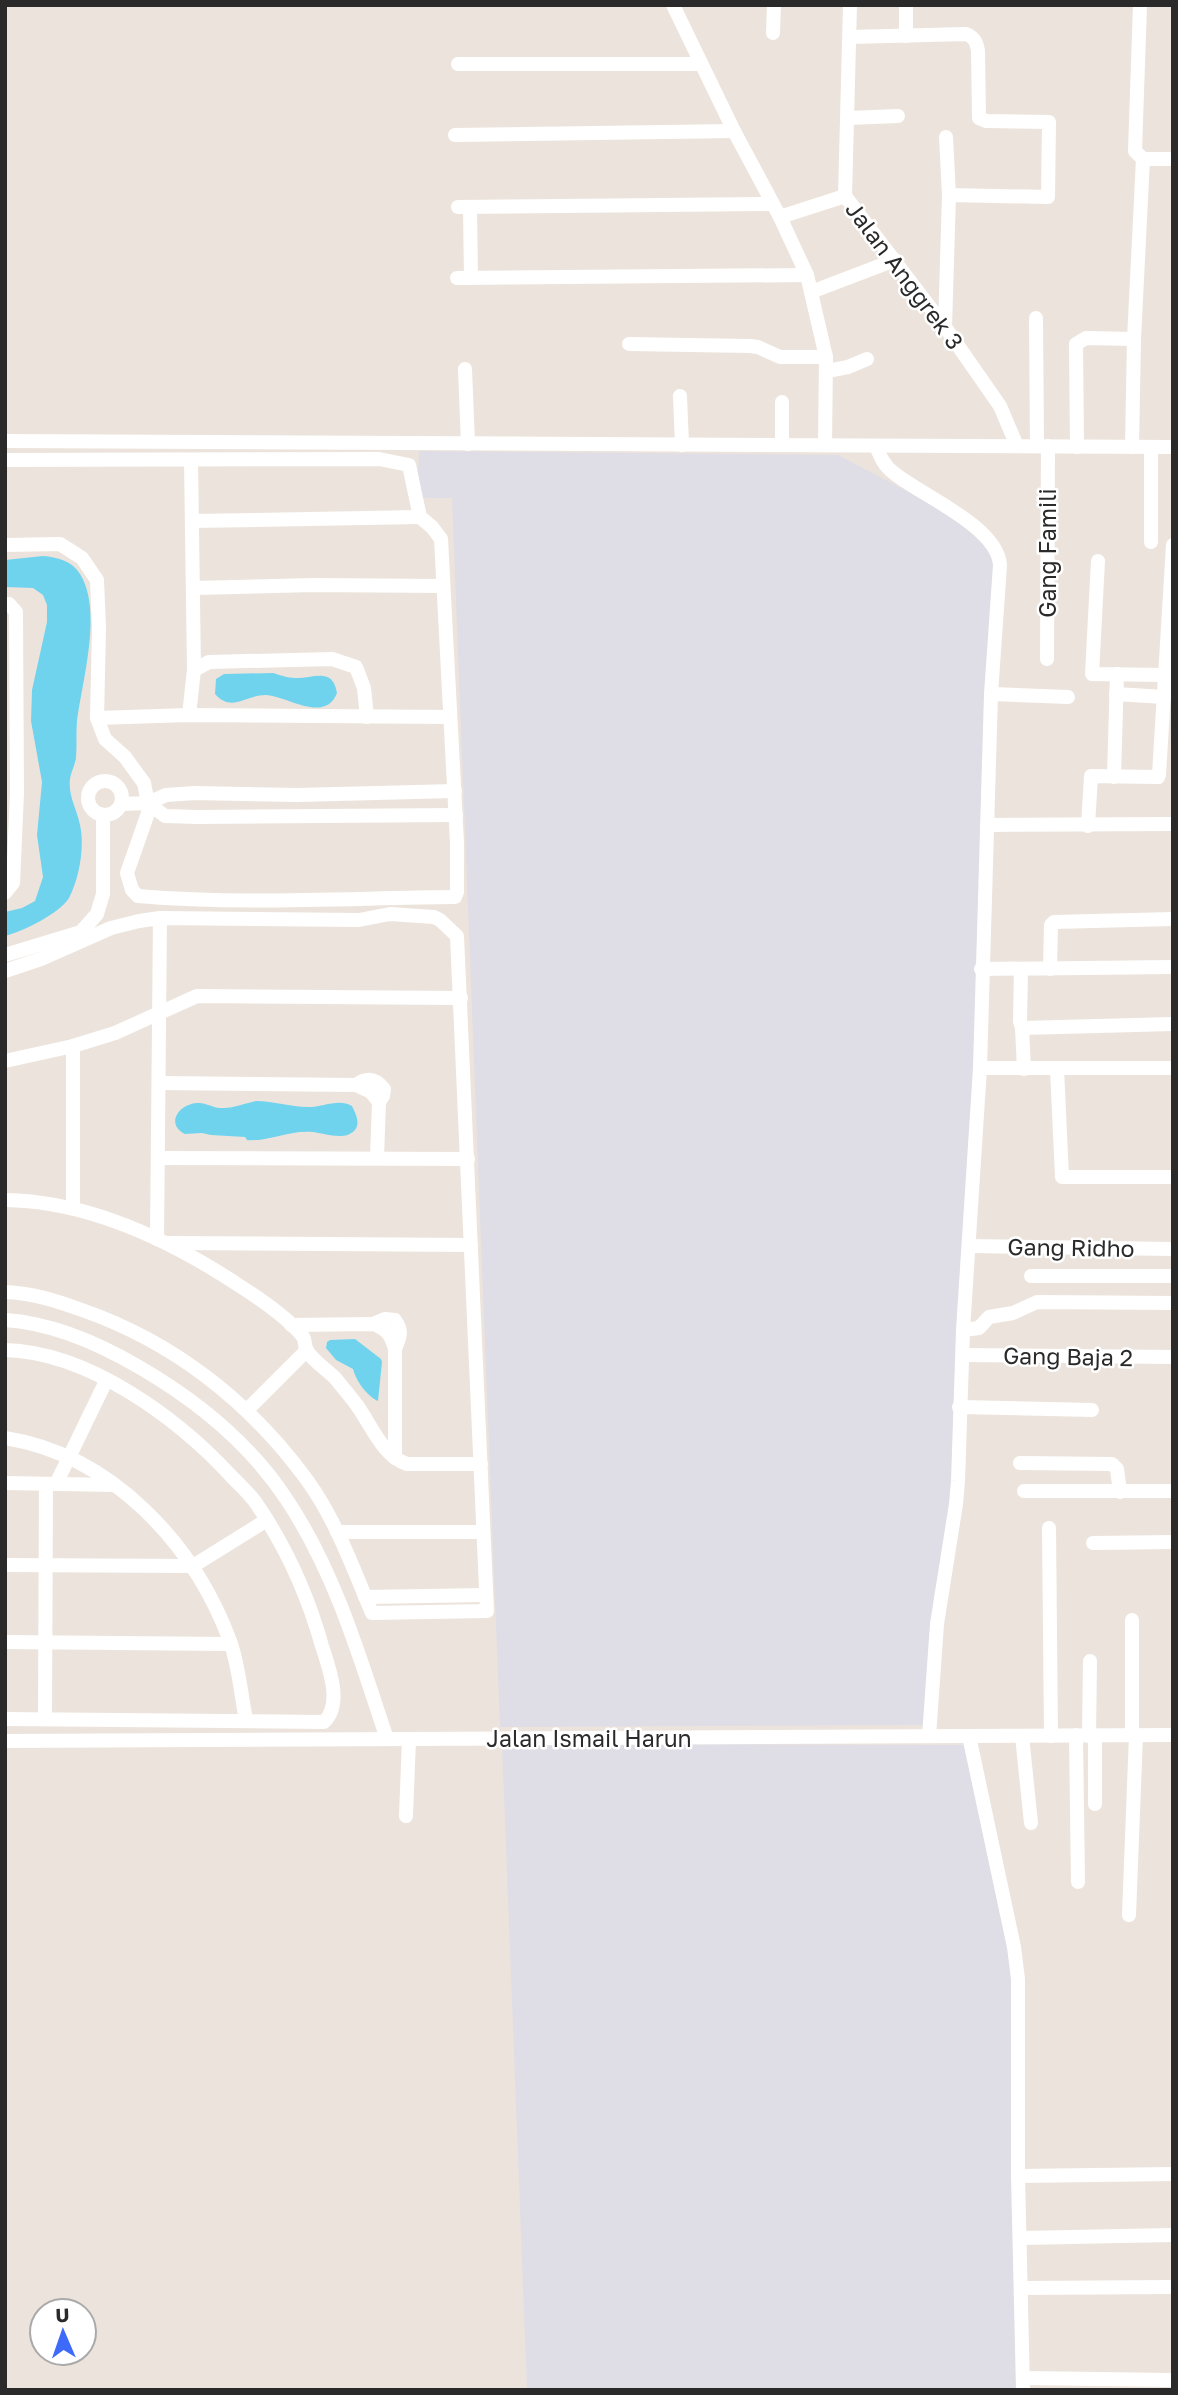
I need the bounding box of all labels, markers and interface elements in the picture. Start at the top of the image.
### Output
street label: Jalan Anggrek 3 [840,195,970,355]
street label: Gang Famili [1033,488,1061,618]
street label: Gang Ridho [1007,1232,1135,1262]
street label: Gang Baja 2 [1003,1341,1133,1371]
street label: Jalan Ismail Harun [486,1724,692,1752]
north arrow [28,2297,98,2367]
text: U [55,2303,70,2326]

